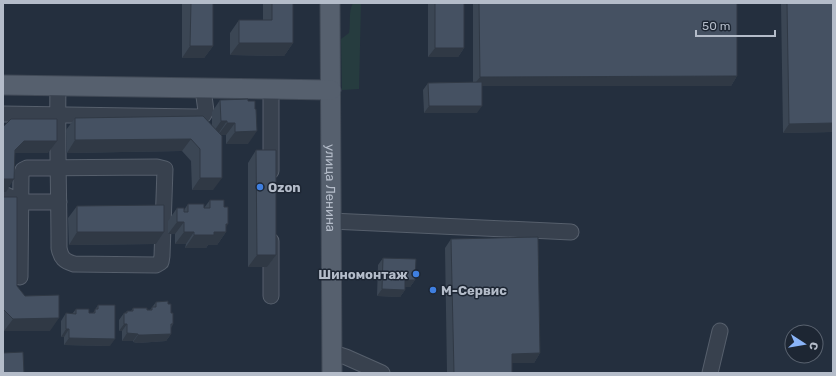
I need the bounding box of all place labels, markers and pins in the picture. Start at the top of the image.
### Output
place label: Ozon [268,180,301,195]
marker: Ozon [255,182,265,192]
place label: Шиномонтаж [318,267,408,282]
marker: Шиномонтаж [411,269,421,279]
place label: М-Сервис [441,283,507,298]
marker: М-Сервис [428,285,438,295]

